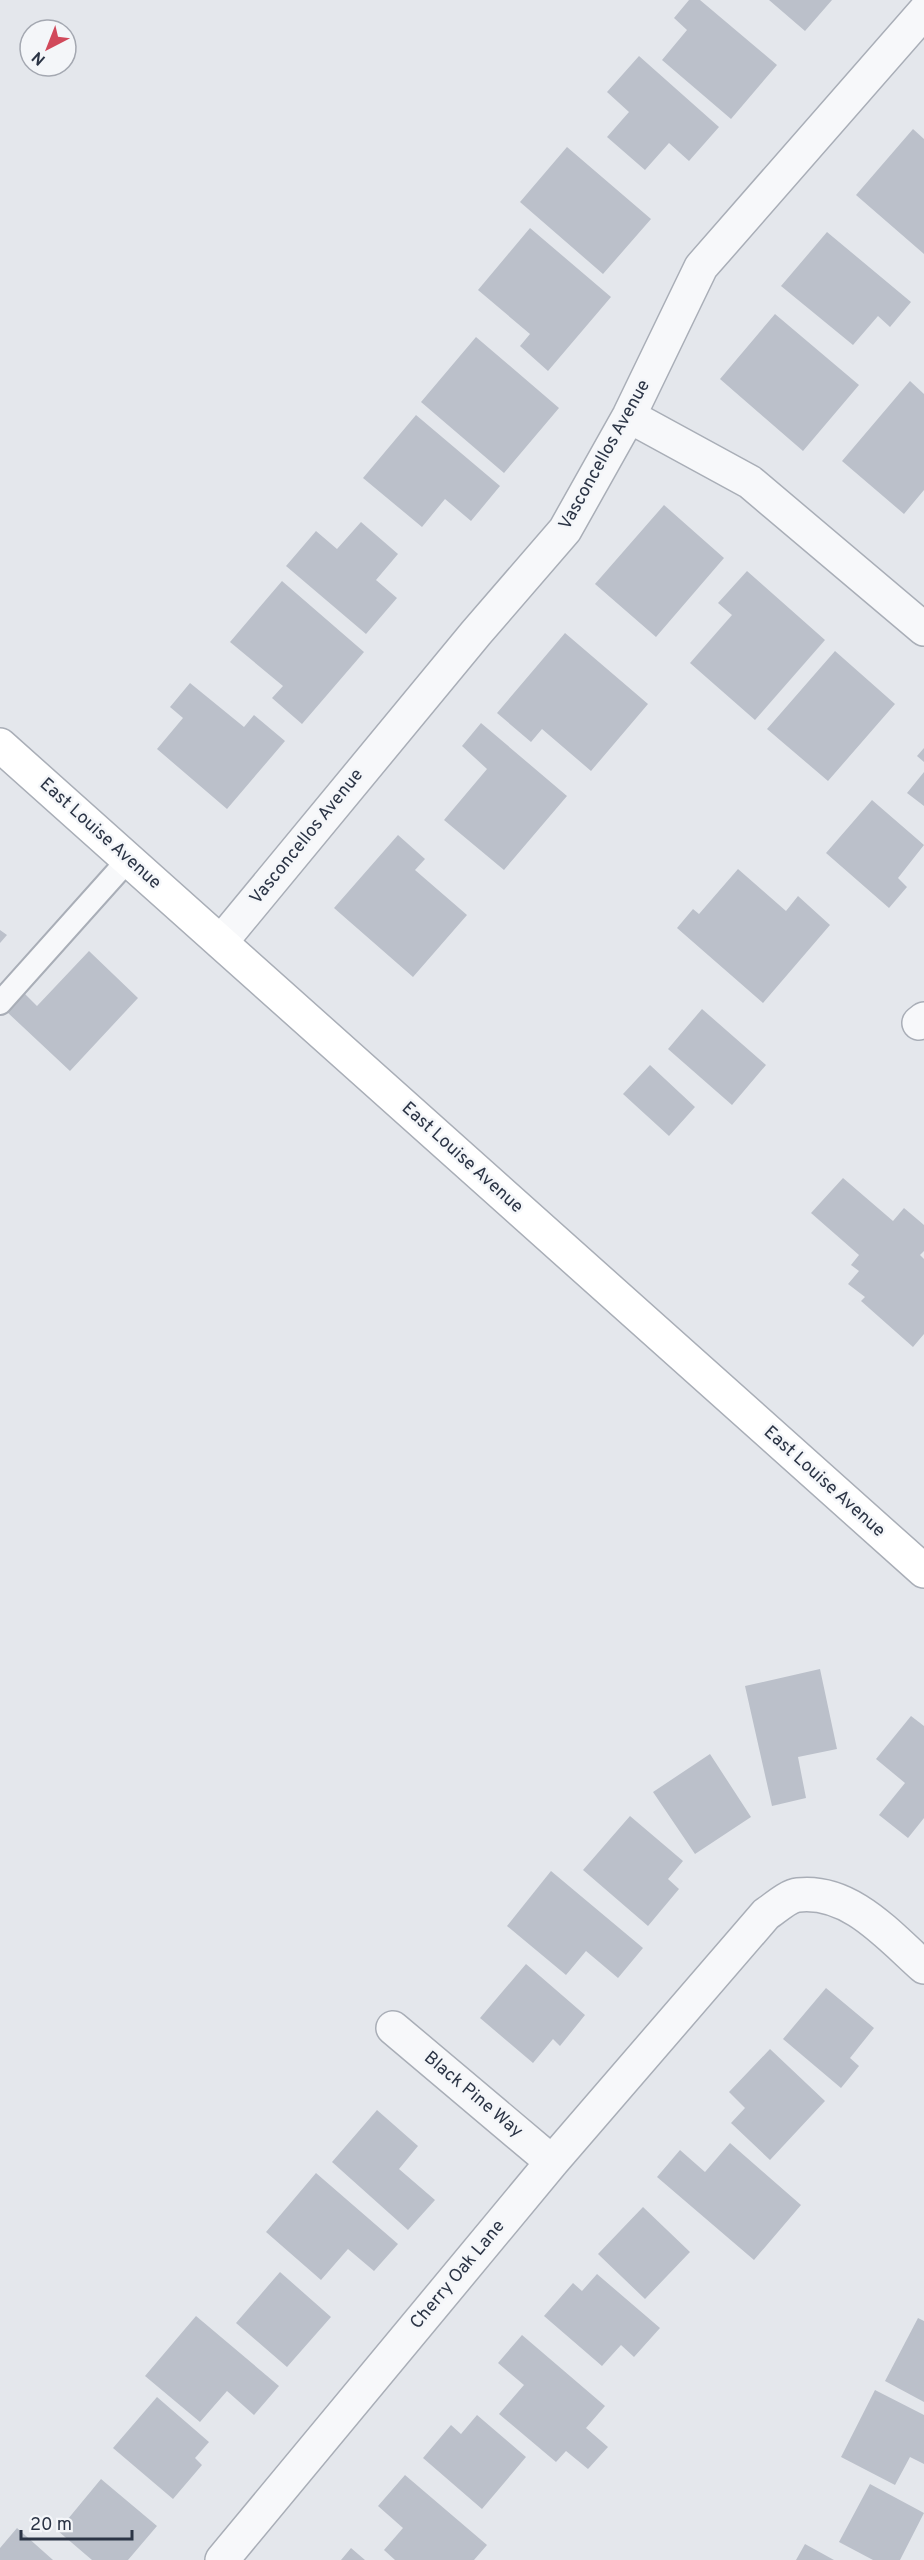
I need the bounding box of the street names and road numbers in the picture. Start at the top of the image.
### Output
street label: Vasconcellos Avenue [554,376,656,534]
street label: Vasconcellos Avenue [245,764,369,910]
street label: East Louise Avenue [34,773,166,895]
street label: East Louise Avenue [396,1097,528,1219]
street label: East Louise Avenue [758,1421,890,1543]
street label: Black Pine Way [419,2047,527,2143]
street label: Cherry Oak Lane [406,2216,510,2334]

